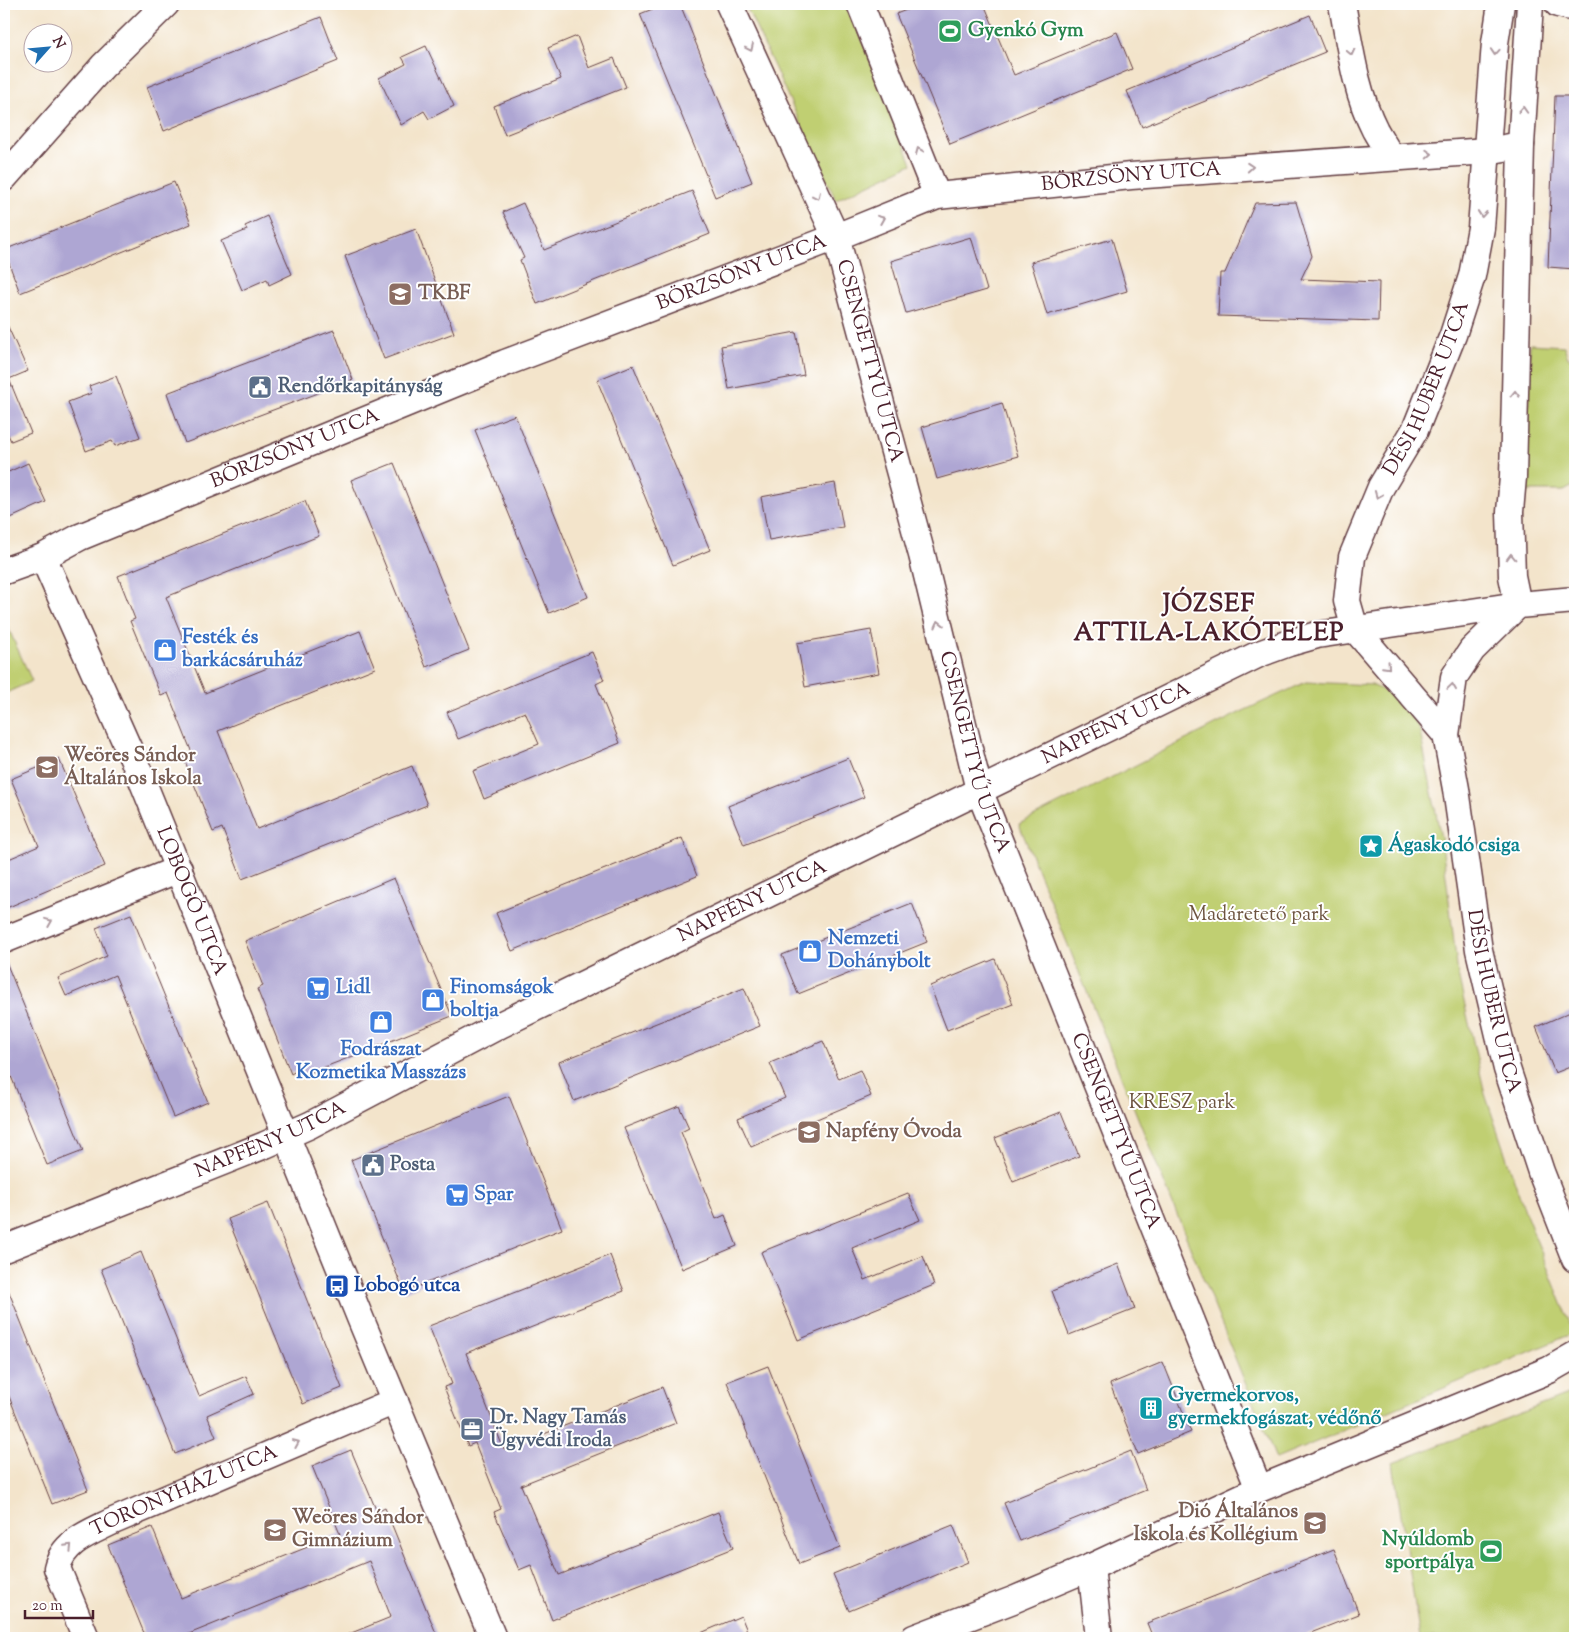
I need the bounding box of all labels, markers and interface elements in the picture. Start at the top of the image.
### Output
place label: Gyenkó Gym [968,17,1084,46]
sports icon: Gyenkó Gym [937,18,963,44]
north arrow [22,22,72,72]
text: N [46,33,69,53]
one-way arrow [743,43,754,52]
one-way arrow [1345,47,1356,56]
one-way arrow [1489,48,1500,56]
one-way arrow [1518,105,1529,113]
one-way arrow [915,147,925,156]
one-way arrow [1426,149,1434,160]
street label: BÖRZSÖNY UTCA [1040,155,1222,200]
one-way arrow [1246,162,1254,173]
one-way arrow [811,191,822,200]
one-way arrow [1477,210,1488,218]
one-way arrow [876,214,885,225]
street label: BÖRZSÖNY UTCA [652,227,831,319]
street label: CSENGETTYŰ UTCA [828,256,911,466]
place label: TKBF [418,280,471,309]
school or university icon: TKBF [387,281,413,307]
street label: DÉSI HUBER UTCA [1376,298,1477,481]
place label: Rendőrkapitányság [278,373,443,402]
public building icon: Rendőrkapitányság [247,374,273,400]
one-way arrow [1510,390,1520,398]
street label: BÖRZSÖNY UTCA [206,401,384,496]
one-way arrow [1373,490,1384,499]
one-way arrow [1506,552,1517,560]
district label: JÓZSEF ATTILA-LAKÓTELEP [1074,586,1344,652]
one-way arrow [934,619,945,628]
place label: Festék és barkácsáruház [181,624,303,676]
shop icon: Festék és barkácsáruház [152,637,178,663]
street label: CSENGETTYŰ UTCA [931,648,1017,858]
one-way arrow [1381,660,1390,669]
street label: NAPFÉNY UTCA [1037,675,1196,772]
one-way arrow [1446,683,1457,691]
place label: Weöres Sándor Általános Iskola [64,742,203,794]
school or university icon: Weöres Sándor Általános Iskola [34,754,60,780]
street label: LOBOGÓ UTCA [148,823,234,980]
place label: Ágaskodó csiga [1388,831,1521,861]
place icon: Ágaskodó csiga [1358,833,1384,859]
street label: NAPFÉNY UTCA [673,853,832,950]
park label: Madáretető park [1189,901,1329,930]
street label: DÉSI HUBER UTCA [1459,907,1529,1097]
one-way arrow [44,918,53,928]
place label: Nemzeti Dohánybolt [828,925,931,977]
shop icon: Nemzeti Dohánybolt [797,938,823,964]
place label: Lidl [336,974,371,1003]
place label: Finomságok boltja [449,974,554,1026]
supermarket icon: Lidl [305,975,331,1001]
shop icon: Finomságok boltja [420,987,446,1013]
shop icon: Fodrászat Kozmetika Masszázs [368,1009,394,1035]
street label: CSENGETTYŰ UTCA [1063,1028,1168,1234]
place label: Fodrászat Kozmetika Masszázs [296,1036,466,1088]
park label: KRESZ park [1129,1089,1235,1118]
street label: NAPFÉNY UTCA [191,1094,351,1186]
place label: Napfény Óvoda [826,1117,962,1147]
school or university icon: Napfény Óvoda [796,1119,822,1145]
place label: Posta [390,1151,436,1180]
public building icon: Posta [360,1152,386,1178]
place label: Spar [474,1181,514,1210]
supermarket icon: Spar [444,1182,470,1208]
place label: Lobogó utca [354,1272,461,1301]
bus stop icon: Lobogó utca [324,1273,350,1299]
place label: Gyermekorvos, gyermekfogászat, védőnő [1168,1382,1381,1434]
building icon: Gyermekorvos, gyermekfogászat, védőnő [1138,1395,1164,1421]
place label: Dr. Nagy Tamás Ügyvédi Iroda [490,1404,627,1456]
office icon: Dr. Nagy Tamás Ügyvédi Iroda [459,1416,485,1442]
street label: TORONYHÁZ UTCA [86,1438,283,1544]
one-way arrow [291,1439,300,1449]
place label: Dió Általános Iskola és Kollégium [1134,1497,1298,1550]
place label: Weöres Sándor Gimnázium [292,1504,424,1556]
school or university icon: Dió Általános Iskola és Kollégium [1302,1510,1328,1536]
school or university icon: Weöres Sándor Gimnázium [262,1517,288,1543]
place label: Nyúldomb sportpálya [1382,1526,1475,1578]
sports icon: Nyúldomb sportpálya [1478,1538,1504,1564]
one-way arrow [63,1544,72,1553]
scale bar [25,1587,92,1619]
text: 20 m [32,1596,63,1617]

